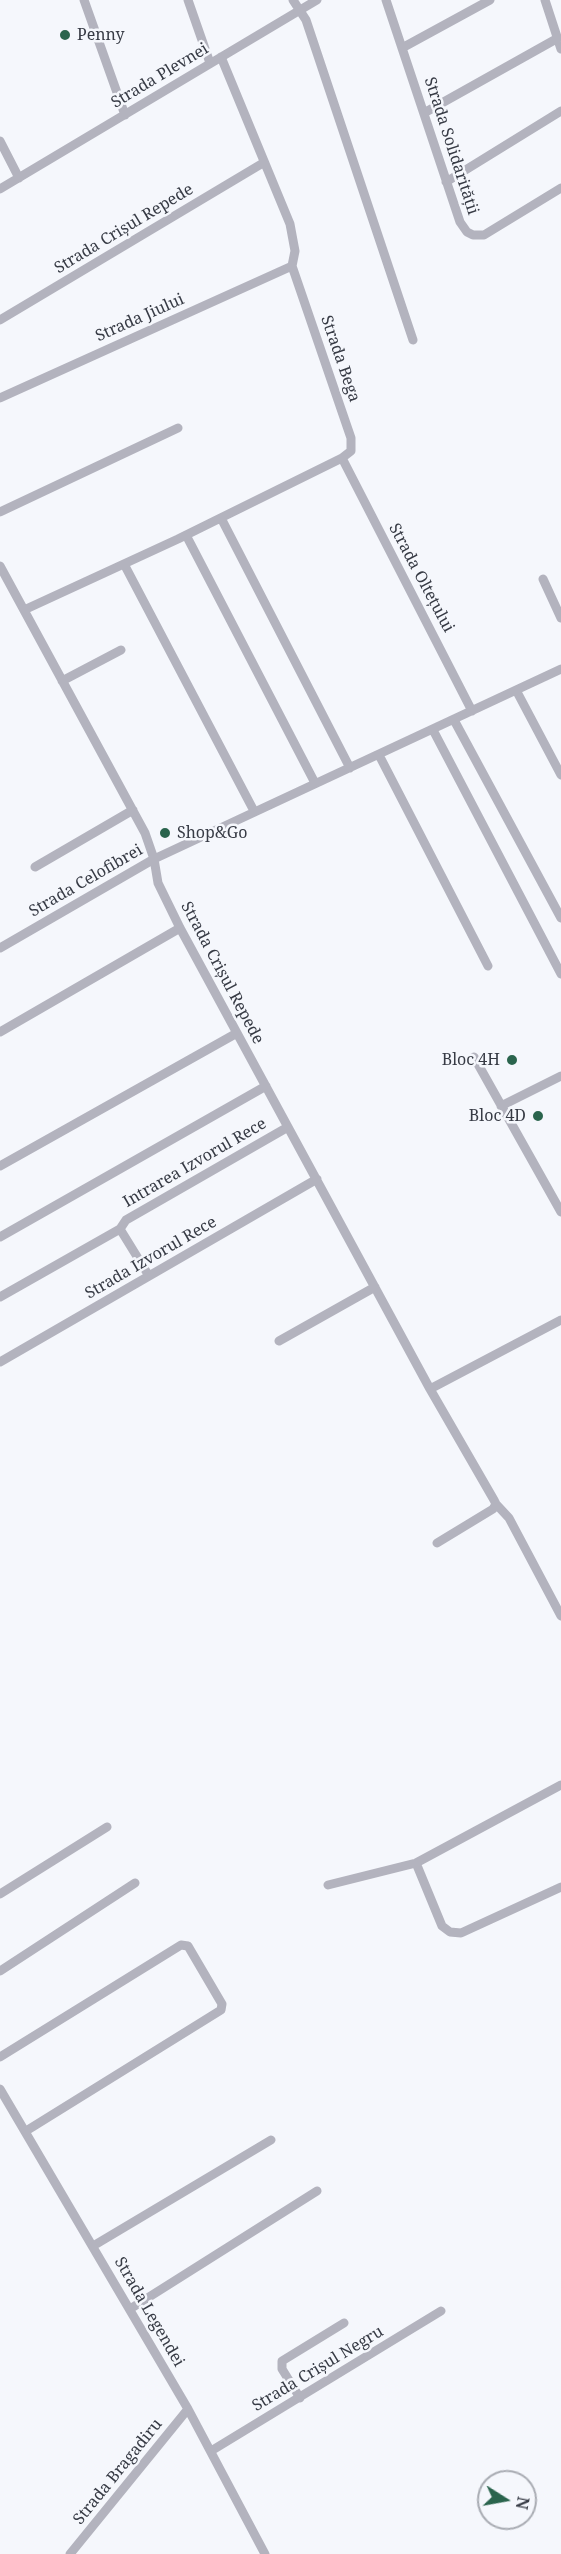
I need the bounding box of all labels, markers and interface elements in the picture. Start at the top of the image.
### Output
place label: Penny [77,25,125,45]
marker: Penny [58,28,72,42]
street label: Strada Plevnei [108,39,212,113]
street label: Strada Solidarității [420,75,482,217]
street label: Strada Crișul Repede [51,180,197,278]
street label: Strada Jiului [93,290,187,346]
street label: Strada Bega [316,313,364,405]
street label: Strada Oltețului [384,520,458,636]
place label: Shop&Go [177,823,247,843]
marker: Shop&Go [158,826,172,840]
street label: Strada Celofibrei [26,841,146,921]
street label: Strada Crișul Repede [176,899,268,1047]
place label: Bloc 4H [442,1050,500,1070]
marker: Bloc 4H [505,1053,519,1067]
place label: Bloc 4D [469,1106,526,1126]
marker: Bloc 4D [531,1109,545,1123]
street label: Intrarea Izvorul Rece [120,1114,270,1212]
street label: Strada Izvorul Rece [82,1213,220,1303]
street label: Strada Legendei [110,2254,188,2370]
street label: Strada Crișul Negru [249,2322,387,2416]
street label: Strada Bragadiru [69,2415,167,2529]
north arrow [477,2470,537,2530]
text: N [511,2495,535,2511]

